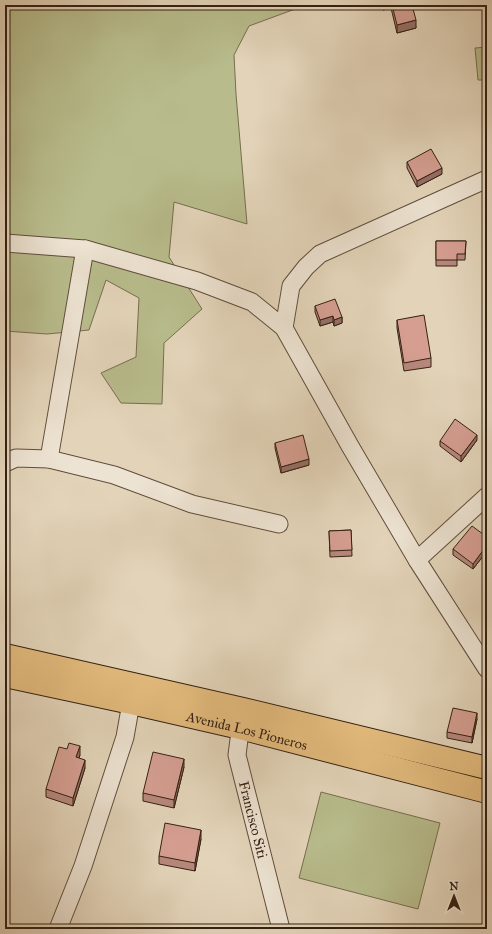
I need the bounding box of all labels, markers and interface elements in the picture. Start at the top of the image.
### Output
street label: Avenida Los Pioneros [184,708,309,754]
street label: Francisco Siti [235,779,271,860]
north arrow [434,876,474,916]
text: N [449,880,459,893]

